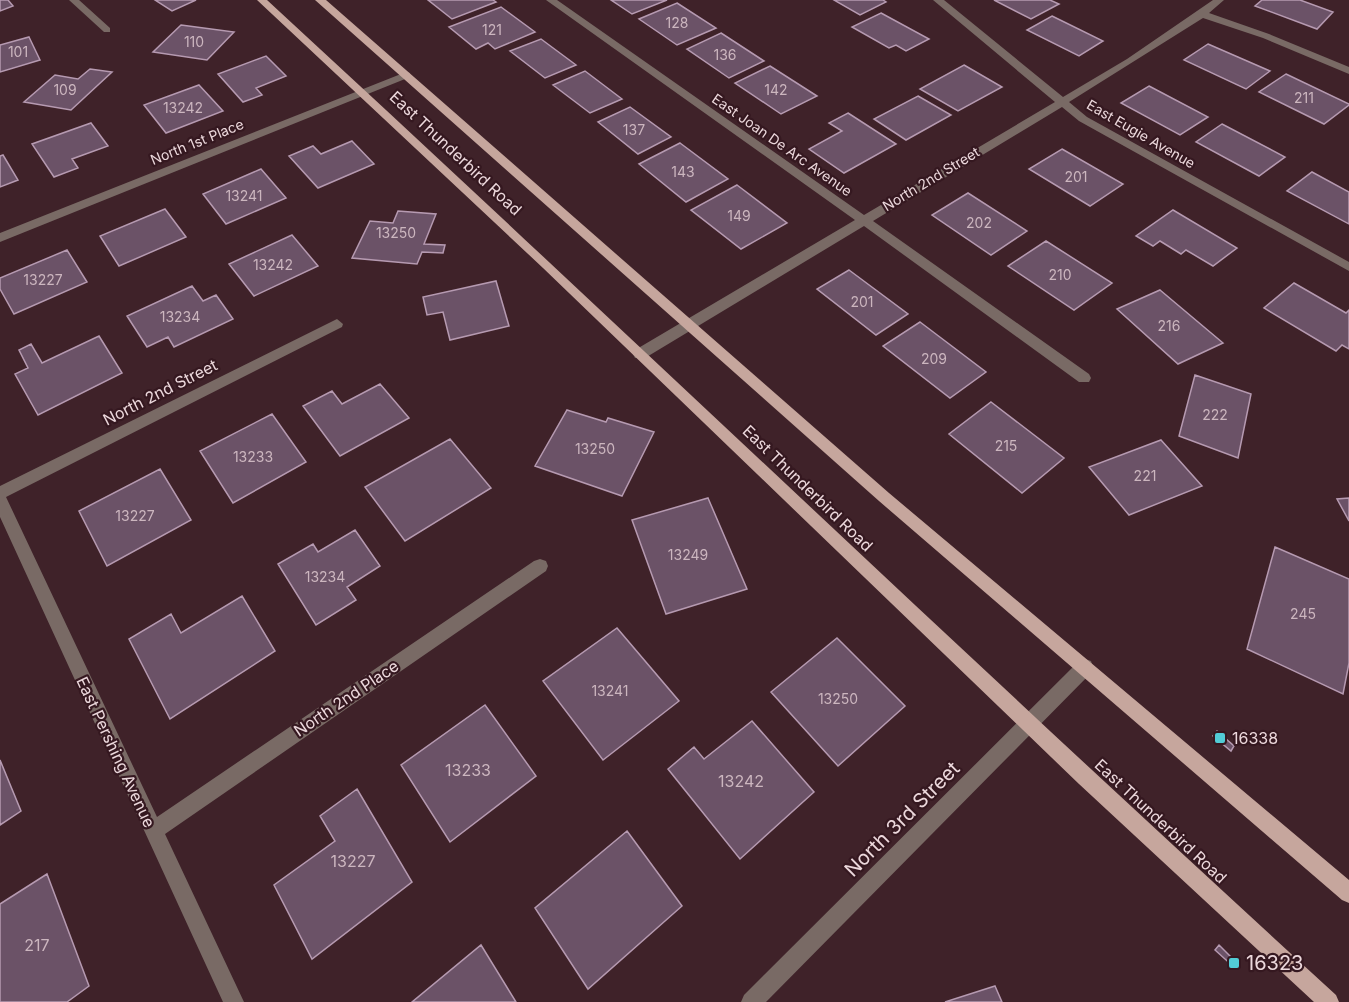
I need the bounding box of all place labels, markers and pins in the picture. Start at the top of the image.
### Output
place label: 16338 [1232,728,1278,748]
marker: 16338 [1213,731,1227,745]
place label: 16323 [1246,951,1303,975]
marker: 16323 [1227,956,1241,970]

